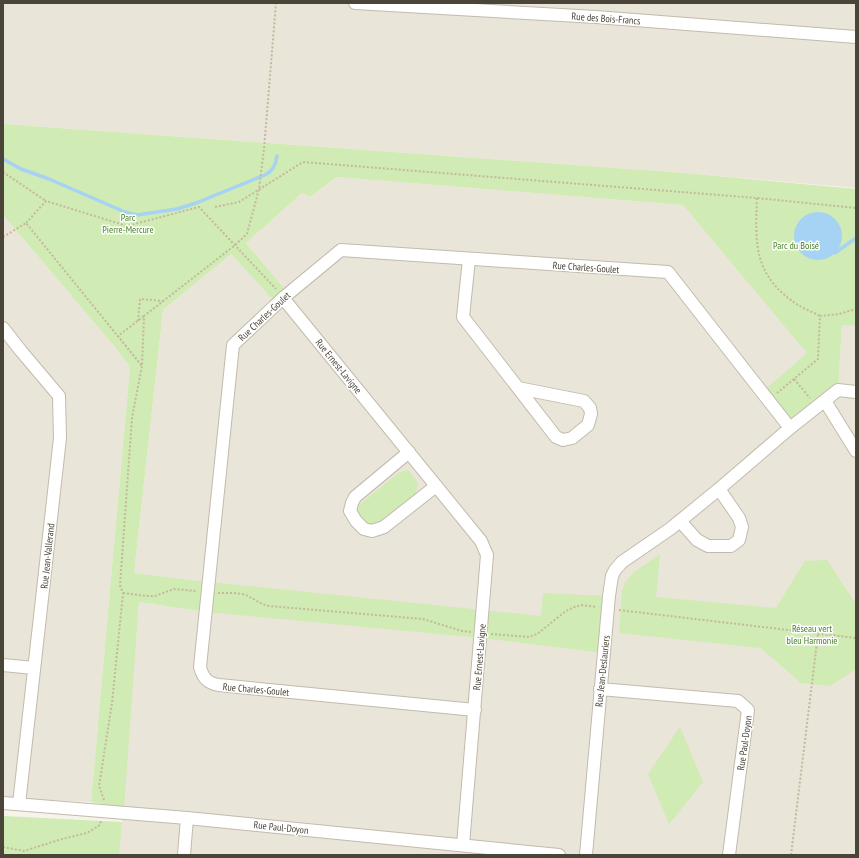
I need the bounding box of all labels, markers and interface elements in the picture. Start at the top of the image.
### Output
street label: Rue des Bois-Francs [571,10,641,27]
park label: Parc Pierre-Mercure [102,211,154,236]
park label: Parc du Boisé [773,239,819,252]
street label: Rue Charles-Goulet [552,259,620,276]
street label: Rue Charles-Goulet [236,289,293,344]
street label: Rue Ernest-Lavigne [313,336,365,396]
street label: Rue Jean-Vallerand [38,523,57,589]
park label: Réseau vert bleu Harmonie [787,622,837,647]
street label: Rue Ernest-Lavigne [470,623,489,691]
street label: Rue Jean-Deslauriers [592,634,613,707]
street label: Rue Charles-Goulet [222,680,290,699]
street label: Rue Paul-Doyon [734,715,755,771]
street label: Rue Paul-Doyon [253,818,309,837]

